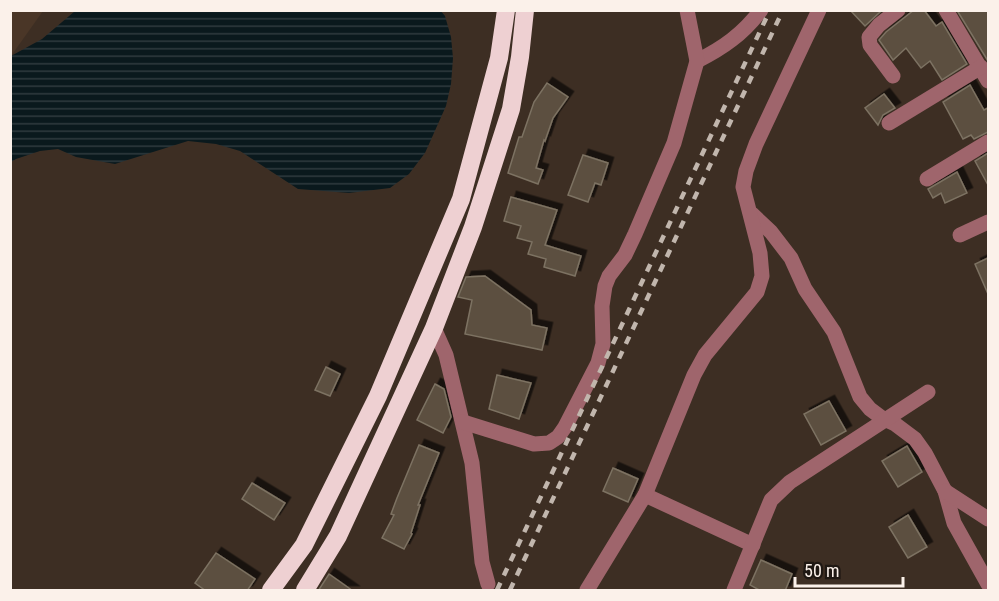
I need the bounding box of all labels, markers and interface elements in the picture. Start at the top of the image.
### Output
scale bar [795,550,903,588]
text: 50 m [804,560,839,581]

